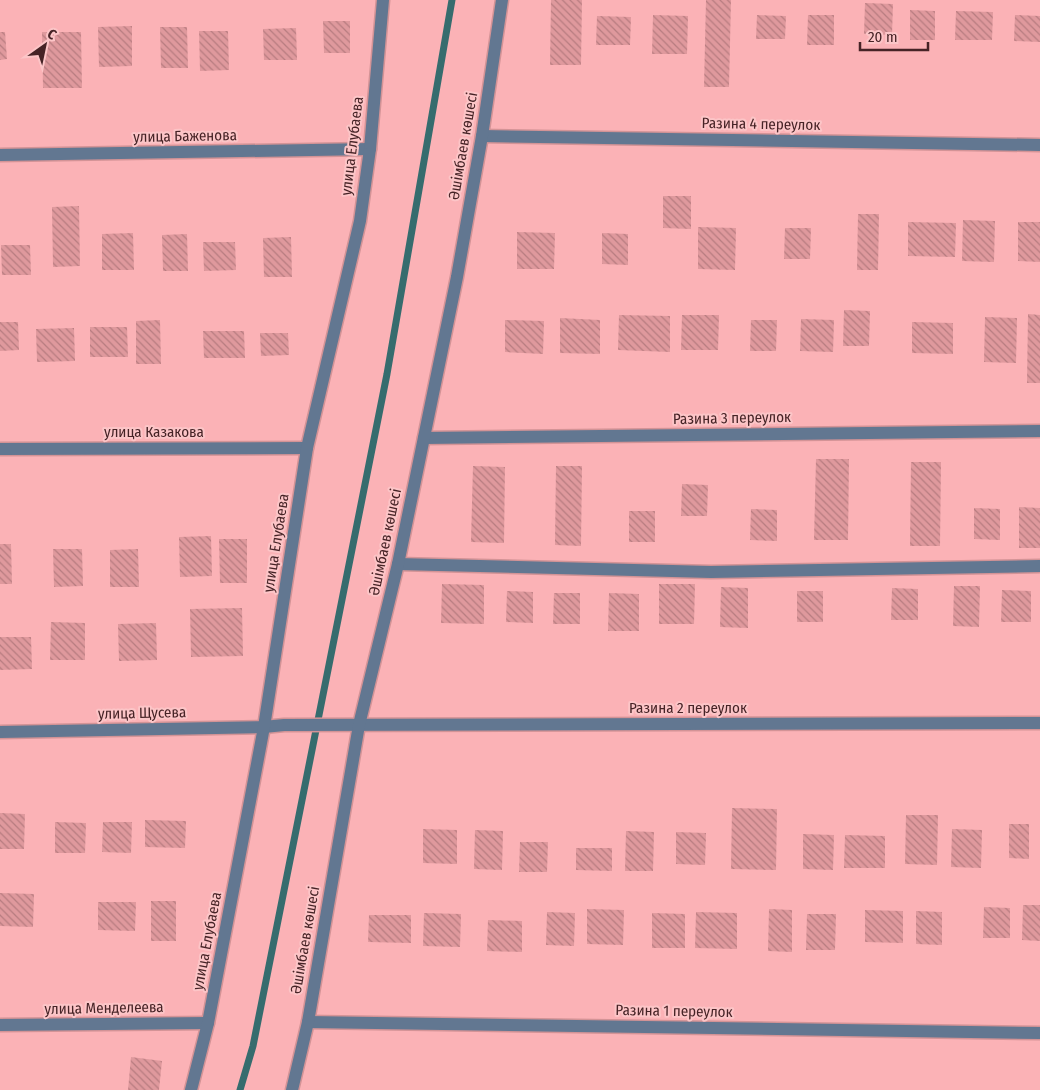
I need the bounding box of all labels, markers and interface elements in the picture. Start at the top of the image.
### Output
north arrow [20,20,70,70]
scale bar [860,20,928,52]
text: С [44,25,60,44]
text: 20 m [868,28,898,46]
street label: Әшімбаев көшесі [445,91,481,201]
street label: улица Елубаева [337,95,367,197]
street label: Разина 4 переулок [702,114,820,134]
street label: улица Баженова [133,126,237,146]
street label: Разина 3 переулок [673,408,791,428]
street label: улица Казакова [104,423,204,441]
street label: Әшімбаев көшесі [365,487,405,597]
street label: улица Елубаева [259,492,293,594]
street label: Разина 2 переулок [629,699,747,717]
street label: улица Щусева [98,703,186,723]
street label: Әшімбаев көшесі [287,885,323,995]
street label: улица Елубаева [189,890,225,992]
street label: улица Менделеева [44,998,164,1018]
street label: Разина 1 переулок [615,1001,733,1021]

